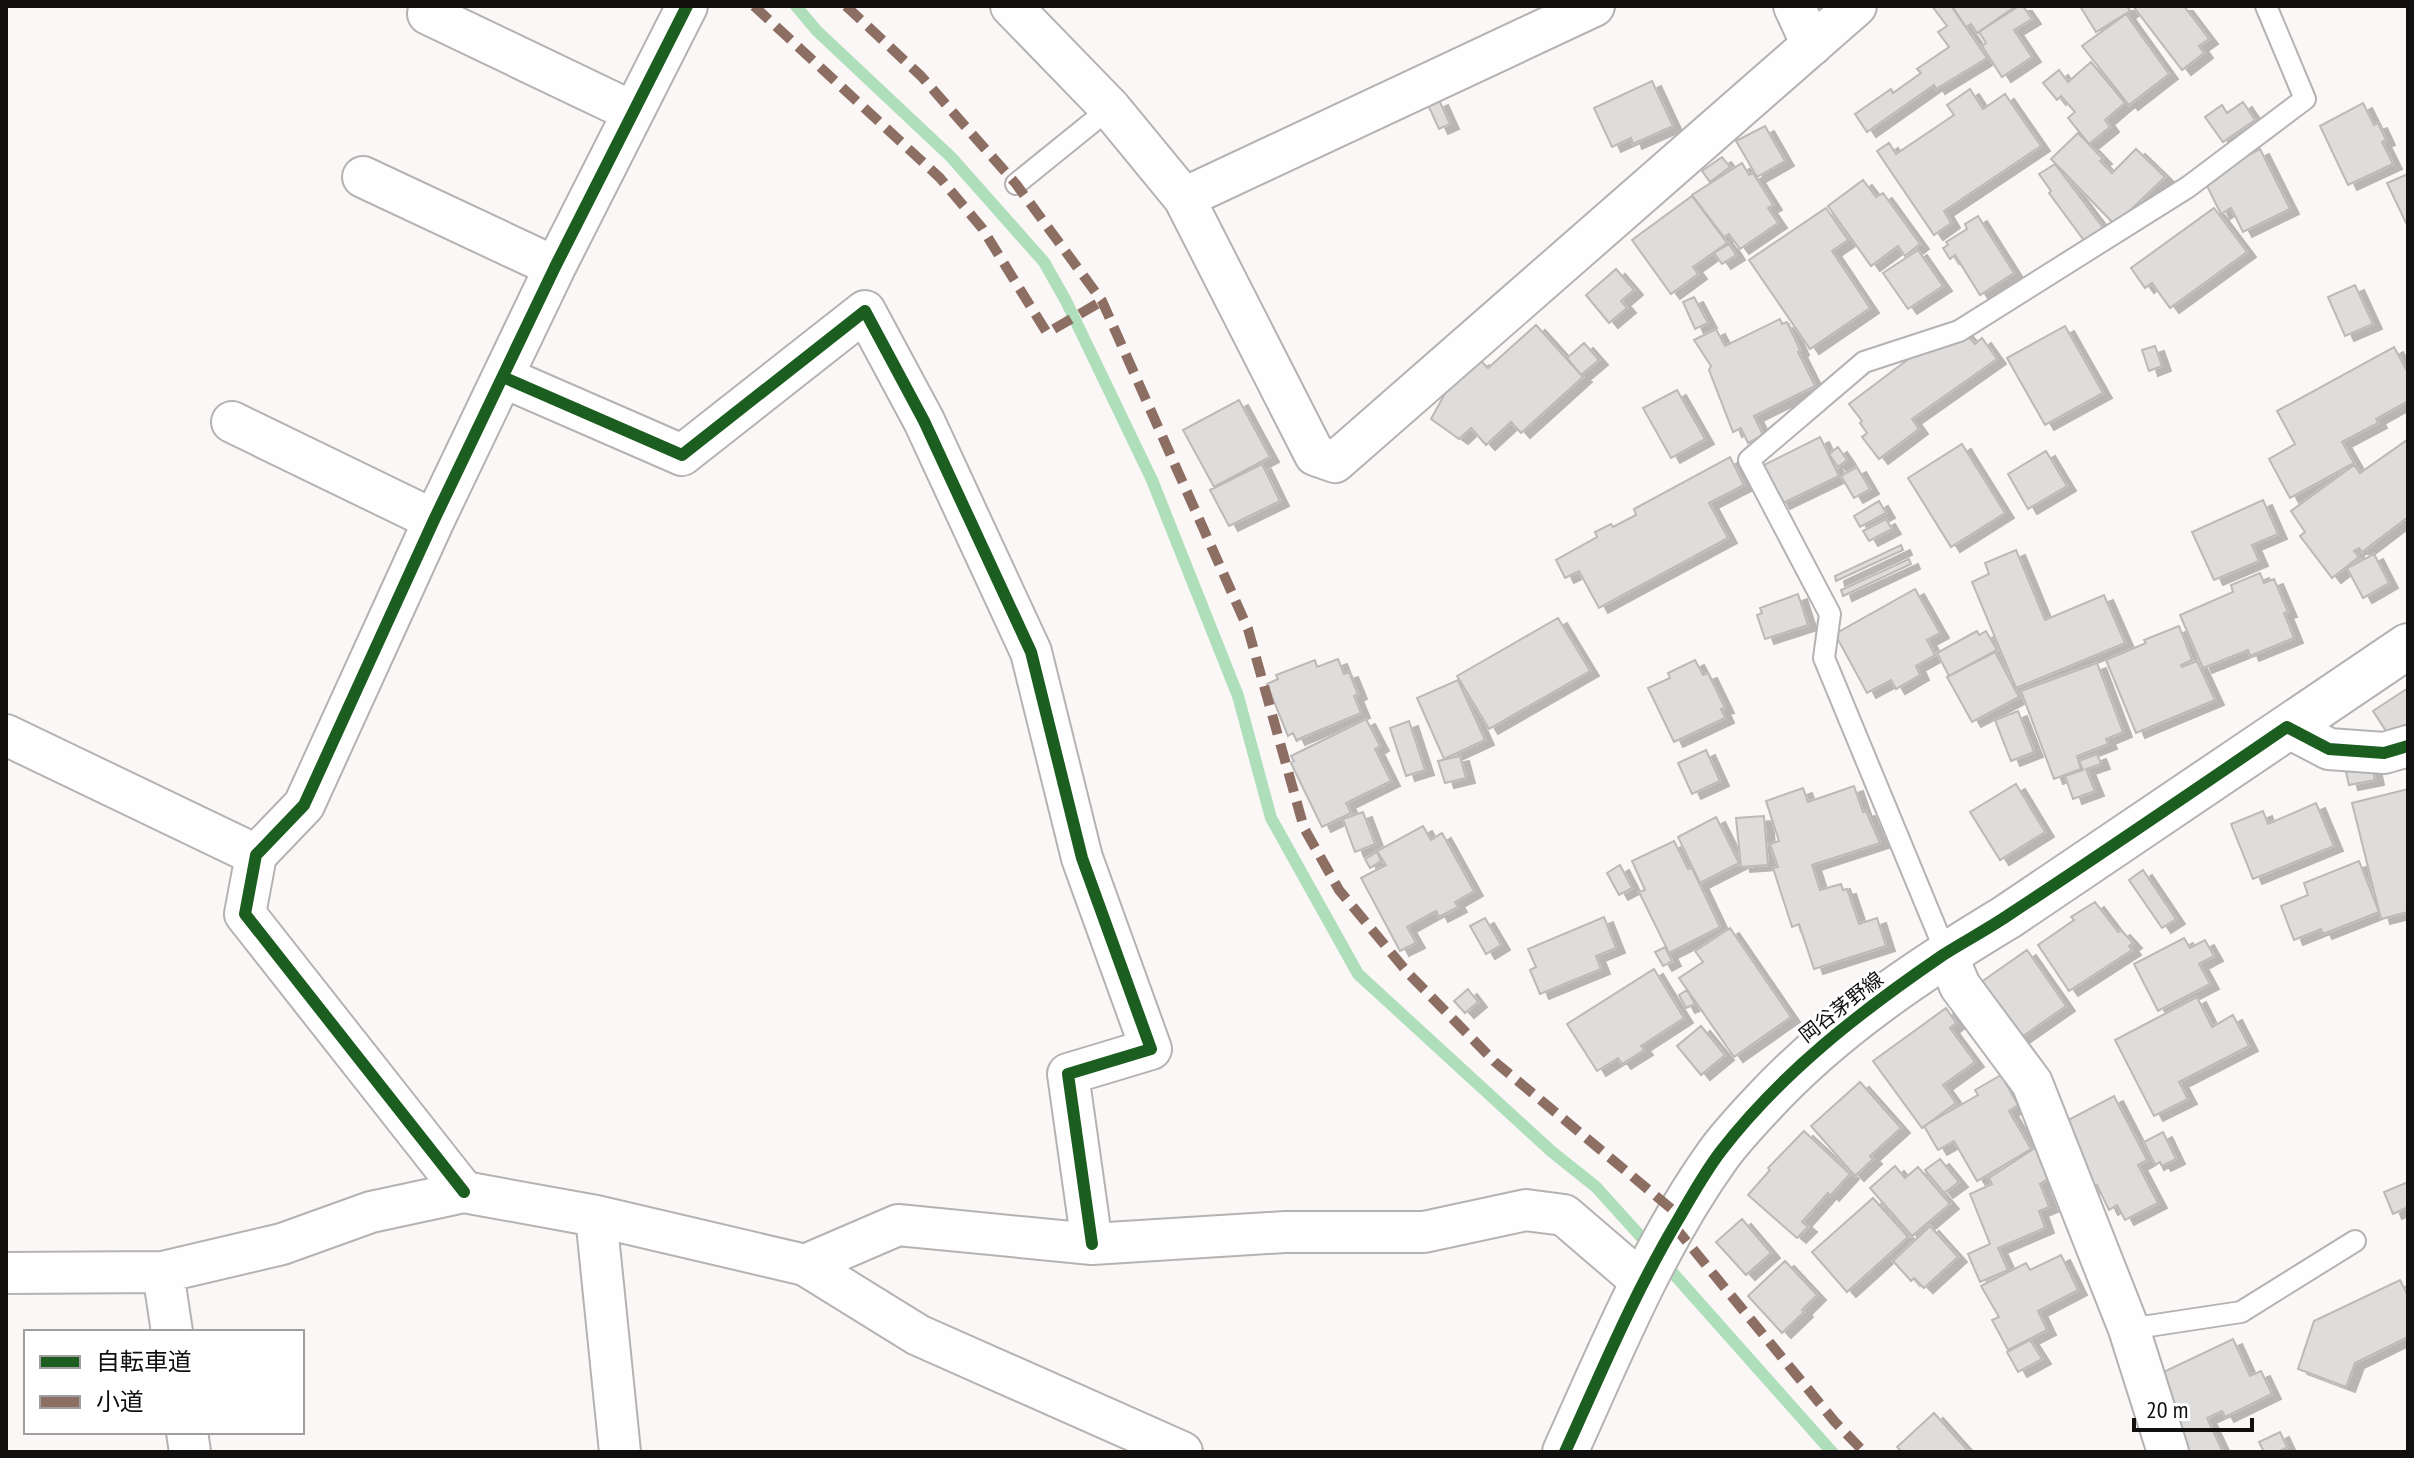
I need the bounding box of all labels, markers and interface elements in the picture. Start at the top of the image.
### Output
street label: 岡谷茅野線 [1794,966,1888,1048]
legend [24,1330,304,1434]
text: 自転車道 [96,1346,192,1377]
scale bar [2134,1382,2252,1432]
text: 小道 [96,1386,144,1417]
text: 20 m [2146,1394,2188,1425]

